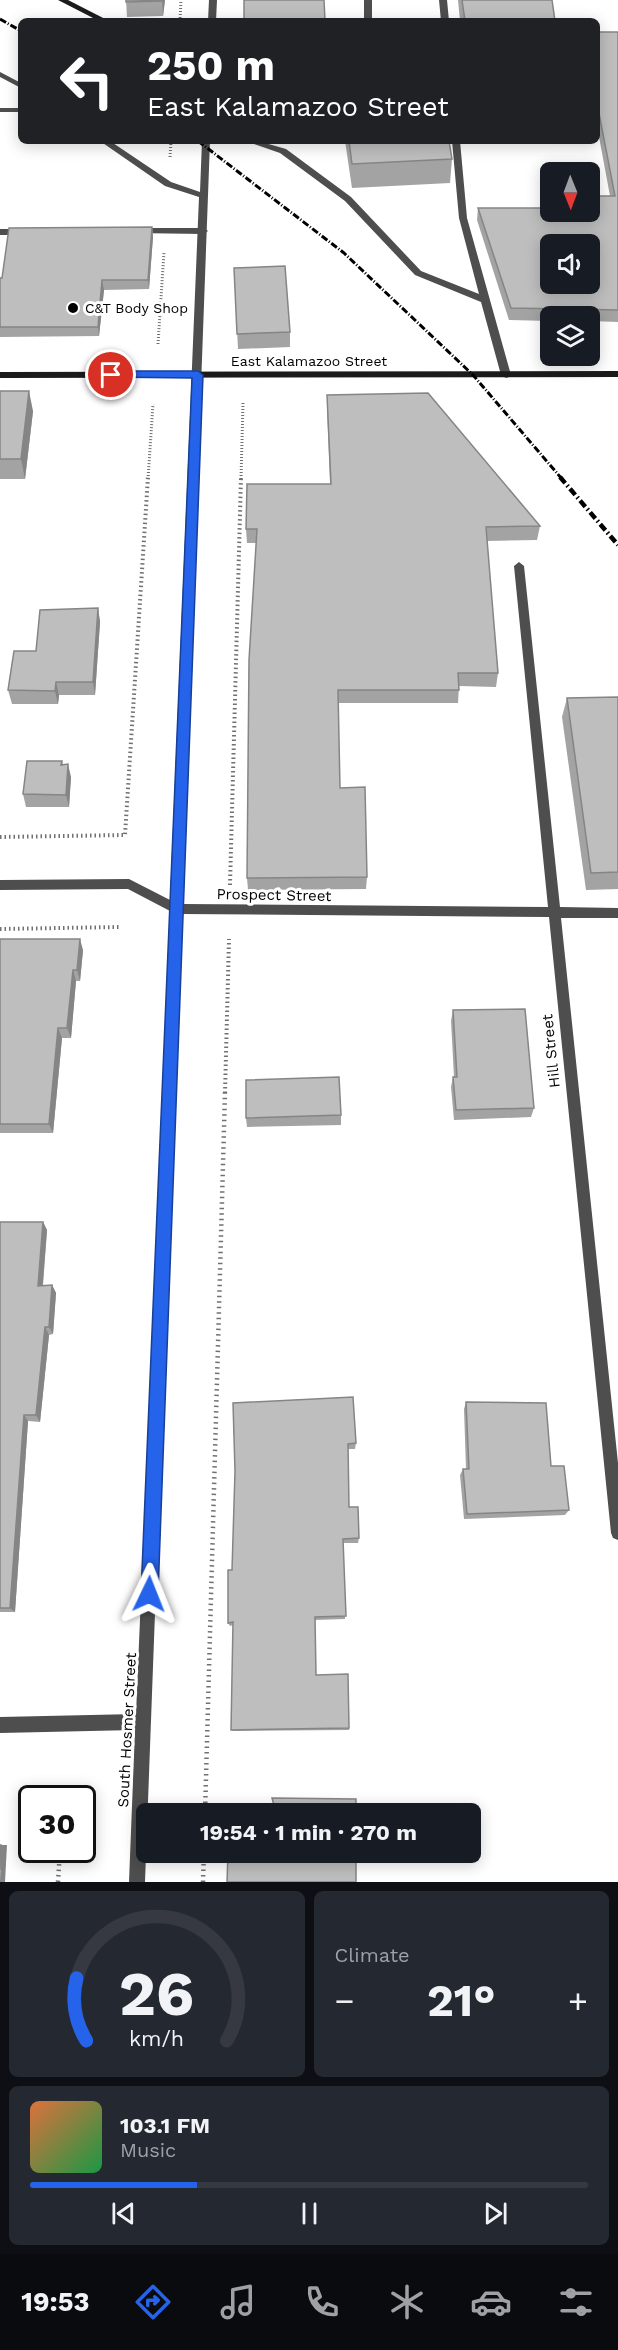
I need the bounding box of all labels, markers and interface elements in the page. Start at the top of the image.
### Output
text: 250 m [147,41,275,90]
icon: left [48,42,126,120]
text: East Kalamazoo Street [147,91,449,123]
north arrow [540,162,600,222]
map controls [540,162,600,366]
button: sound [540,234,600,294]
place label: C&T Body Shop [85,300,188,316]
marker: C&T Body Shop [66,301,80,315]
button: layers [540,306,600,366]
pin [85,349,136,400]
street label: East Kalamazoo Street [231,353,387,369]
icon: arrive [94,358,127,391]
street label: Prospect Street [216,885,332,905]
street label: Hill Street [538,1013,564,1089]
position arrow [117,1562,181,1626]
street label: South Hosmer Street [114,1651,140,1808]
speed limit sign: 30 [18,1785,96,1863]
text: 19:54 · 1 min · 270 m [200,1820,417,1845]
text: Climate [335,1943,410,1967]
text: 26 [119,1957,195,2030]
text: 21° [427,1974,496,2027]
text: − [335,1981,354,2020]
text: + [568,1981,588,2020]
text: km/h [129,2026,184,2051]
text: 103.1 FM [120,2113,210,2138]
text: Music [120,2138,176,2162]
icon: previous [107,2197,140,2230]
icon: pause [293,2197,326,2230]
icon: next [479,2197,512,2230]
icon: directions [132,2281,174,2323]
icon: music [217,2281,259,2323]
icon: phone [301,2281,343,2323]
icon: climate [386,2281,428,2323]
icon: car [470,2281,512,2323]
icon: filters [555,2281,597,2323]
text: 19:53 [21,2286,89,2318]

